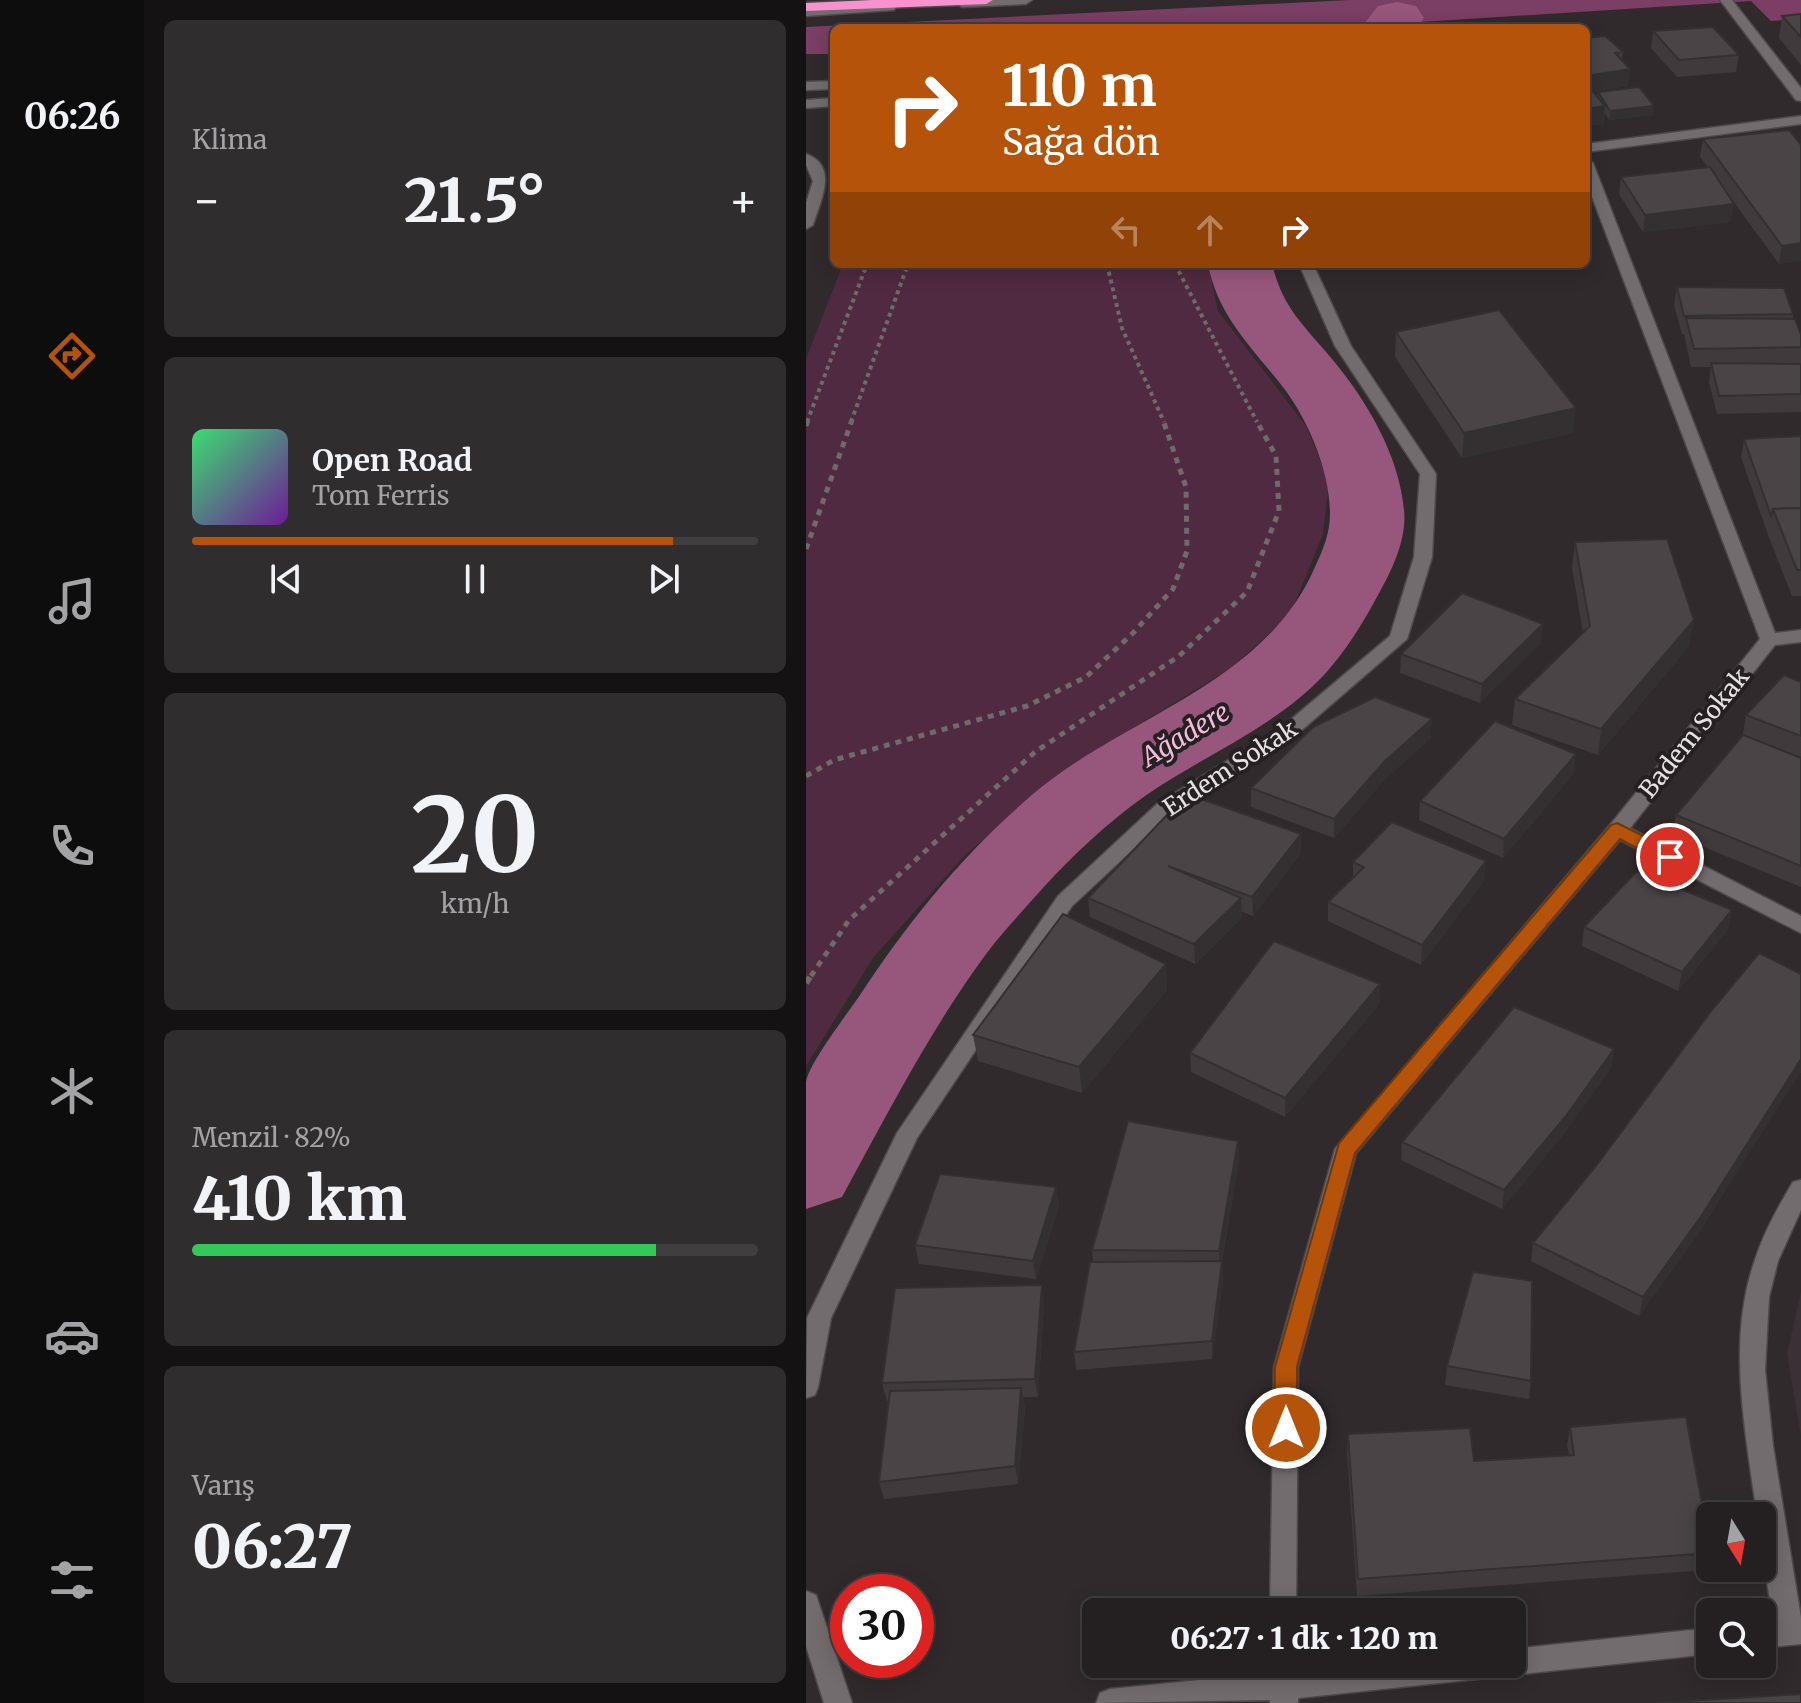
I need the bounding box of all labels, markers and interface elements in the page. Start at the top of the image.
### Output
text: 110 m [1002,51,1157,121]
icon: right [870,56,974,160]
text: 06:26 [24,94,120,139]
text: Sağa dön [1002,120,1160,165]
text: Klima [192,123,267,156]
text: 21.5° [404,163,546,238]
text: − [192,173,221,228]
text: + [729,173,758,228]
icon: left [1104,208,1148,252]
icon: ahead [1188,208,1232,252]
icon: right [1272,208,1316,252]
icon: directions [44,328,100,384]
text: Open Road [312,441,472,479]
text: Tom Ferris [312,479,450,512]
icon: previous [264,557,308,601]
icon: pause [453,557,497,601]
icon: next [642,557,686,601]
icon: music [44,573,100,629]
street label: Badem Sokak [1632,661,1756,804]
water label: Ağadere [1133,695,1235,774]
street label: Erdem Sokak [1157,713,1303,823]
text: 20 [411,770,539,900]
icon: phone [44,818,100,874]
pin [1636,823,1704,891]
icon: arrive [1648,835,1692,879]
text: km/h [441,887,509,920]
icon: climate [44,1063,100,1119]
text: Menzil · 82% [192,1121,351,1154]
text: 410 km [192,1161,406,1236]
icon: car [44,1308,100,1364]
position arrow [1244,1386,1328,1470]
text: Varış [192,1469,255,1502]
north arrow [1696,1502,1776,1582]
map controls [1696,1502,1776,1678]
text: 06:27 [192,1509,353,1584]
icon: filters [44,1552,100,1608]
speed limit sign: 30 [830,1574,934,1678]
button: search [1696,1598,1776,1678]
text: 06:27 · 1 dk · 120 m [1170,1619,1438,1657]

